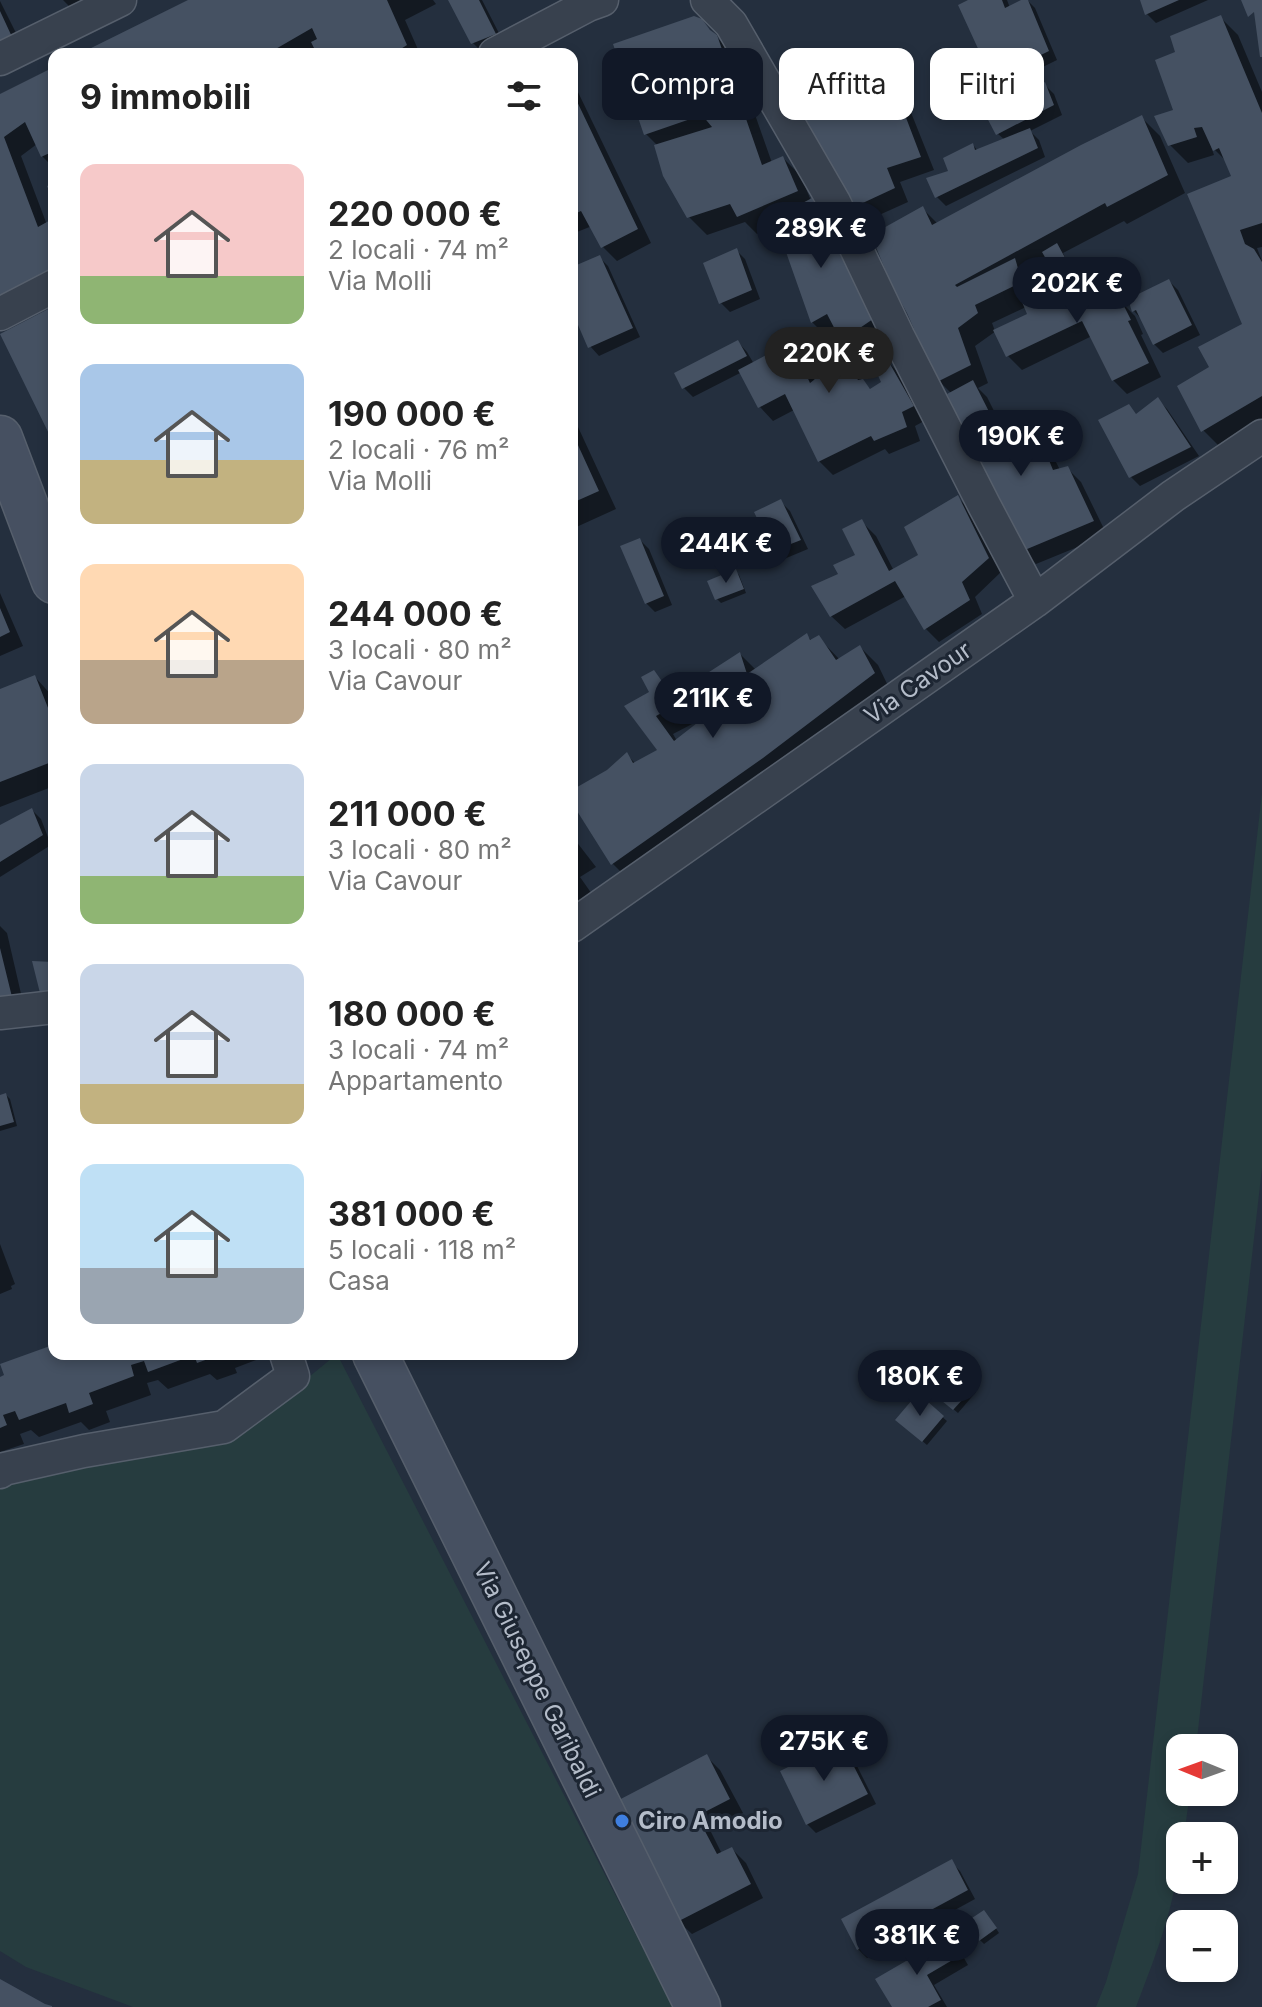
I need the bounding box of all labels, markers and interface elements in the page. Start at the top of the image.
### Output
chip: Compra [602,48,763,120]
chip: Affitta [779,48,914,120]
chip: Filtri [930,48,1044,120]
icon: filters [502,74,546,118]
text: 9 immobili [80,76,251,117]
text: 220 000 € [328,193,502,234]
icon: home [144,196,240,292]
pin: 289K € [756,202,886,270]
text: 289K € [775,212,867,243]
text: 2 locali · 74 m² [328,234,509,265]
pin: 202K € [1012,257,1142,325]
text: Via Molli [328,265,432,296]
text: 202K € [1031,267,1123,298]
pin: 220K € [764,327,894,395]
text: 220K € [783,337,875,368]
text: 190 000 € [328,393,496,434]
icon: home [144,396,240,492]
pin: 190K € [956,410,1086,478]
text: 190K € [977,420,1065,451]
text: 2 locali · 76 m² [328,434,509,465]
text: Via Molli [328,465,432,496]
pin: 244K € [661,517,791,585]
text: 244K € [679,527,773,558]
text: 244 000 € [328,593,503,634]
icon: home [144,596,240,692]
text: 3 locali · 80 m² [328,634,512,665]
street label: Via Cavour [859,635,977,730]
text: Via Cavour [328,665,462,696]
pin: 211K € [648,672,778,740]
text: 211K € [672,682,754,713]
text: 211 000 € [328,793,487,834]
icon: home [144,796,240,892]
text: 3 locali · 80 m² [328,834,512,865]
text: Via Cavour [328,865,462,896]
text: 180 000 € [328,993,496,1034]
icon: home [144,996,240,1092]
text: 3 locali · 74 m² [328,1034,509,1065]
text: Appartamento [328,1065,503,1096]
text: 381 000 € [328,1193,495,1234]
icon: home [144,1196,240,1292]
text: 5 locali · 118 m² [328,1234,516,1265]
text: Casa [328,1265,390,1296]
pin: 180K € [855,1350,985,1418]
text: 180K € [876,1360,964,1391]
street label: Via Giuseppe Garibaldi [468,1557,607,1802]
pin: 275K € [759,1715,889,1783]
text: 275K € [779,1725,869,1756]
north arrow [1166,1734,1238,1806]
map controls [1166,1734,1238,1982]
place label: Ciro Amodio [638,1806,783,1835]
marker: Ciro Amodio [613,1812,631,1830]
button: + [1166,1822,1238,1894]
pin: 381K € [852,1909,982,1977]
button: − [1166,1910,1238,1982]
text: 381K € [873,1919,961,1950]

